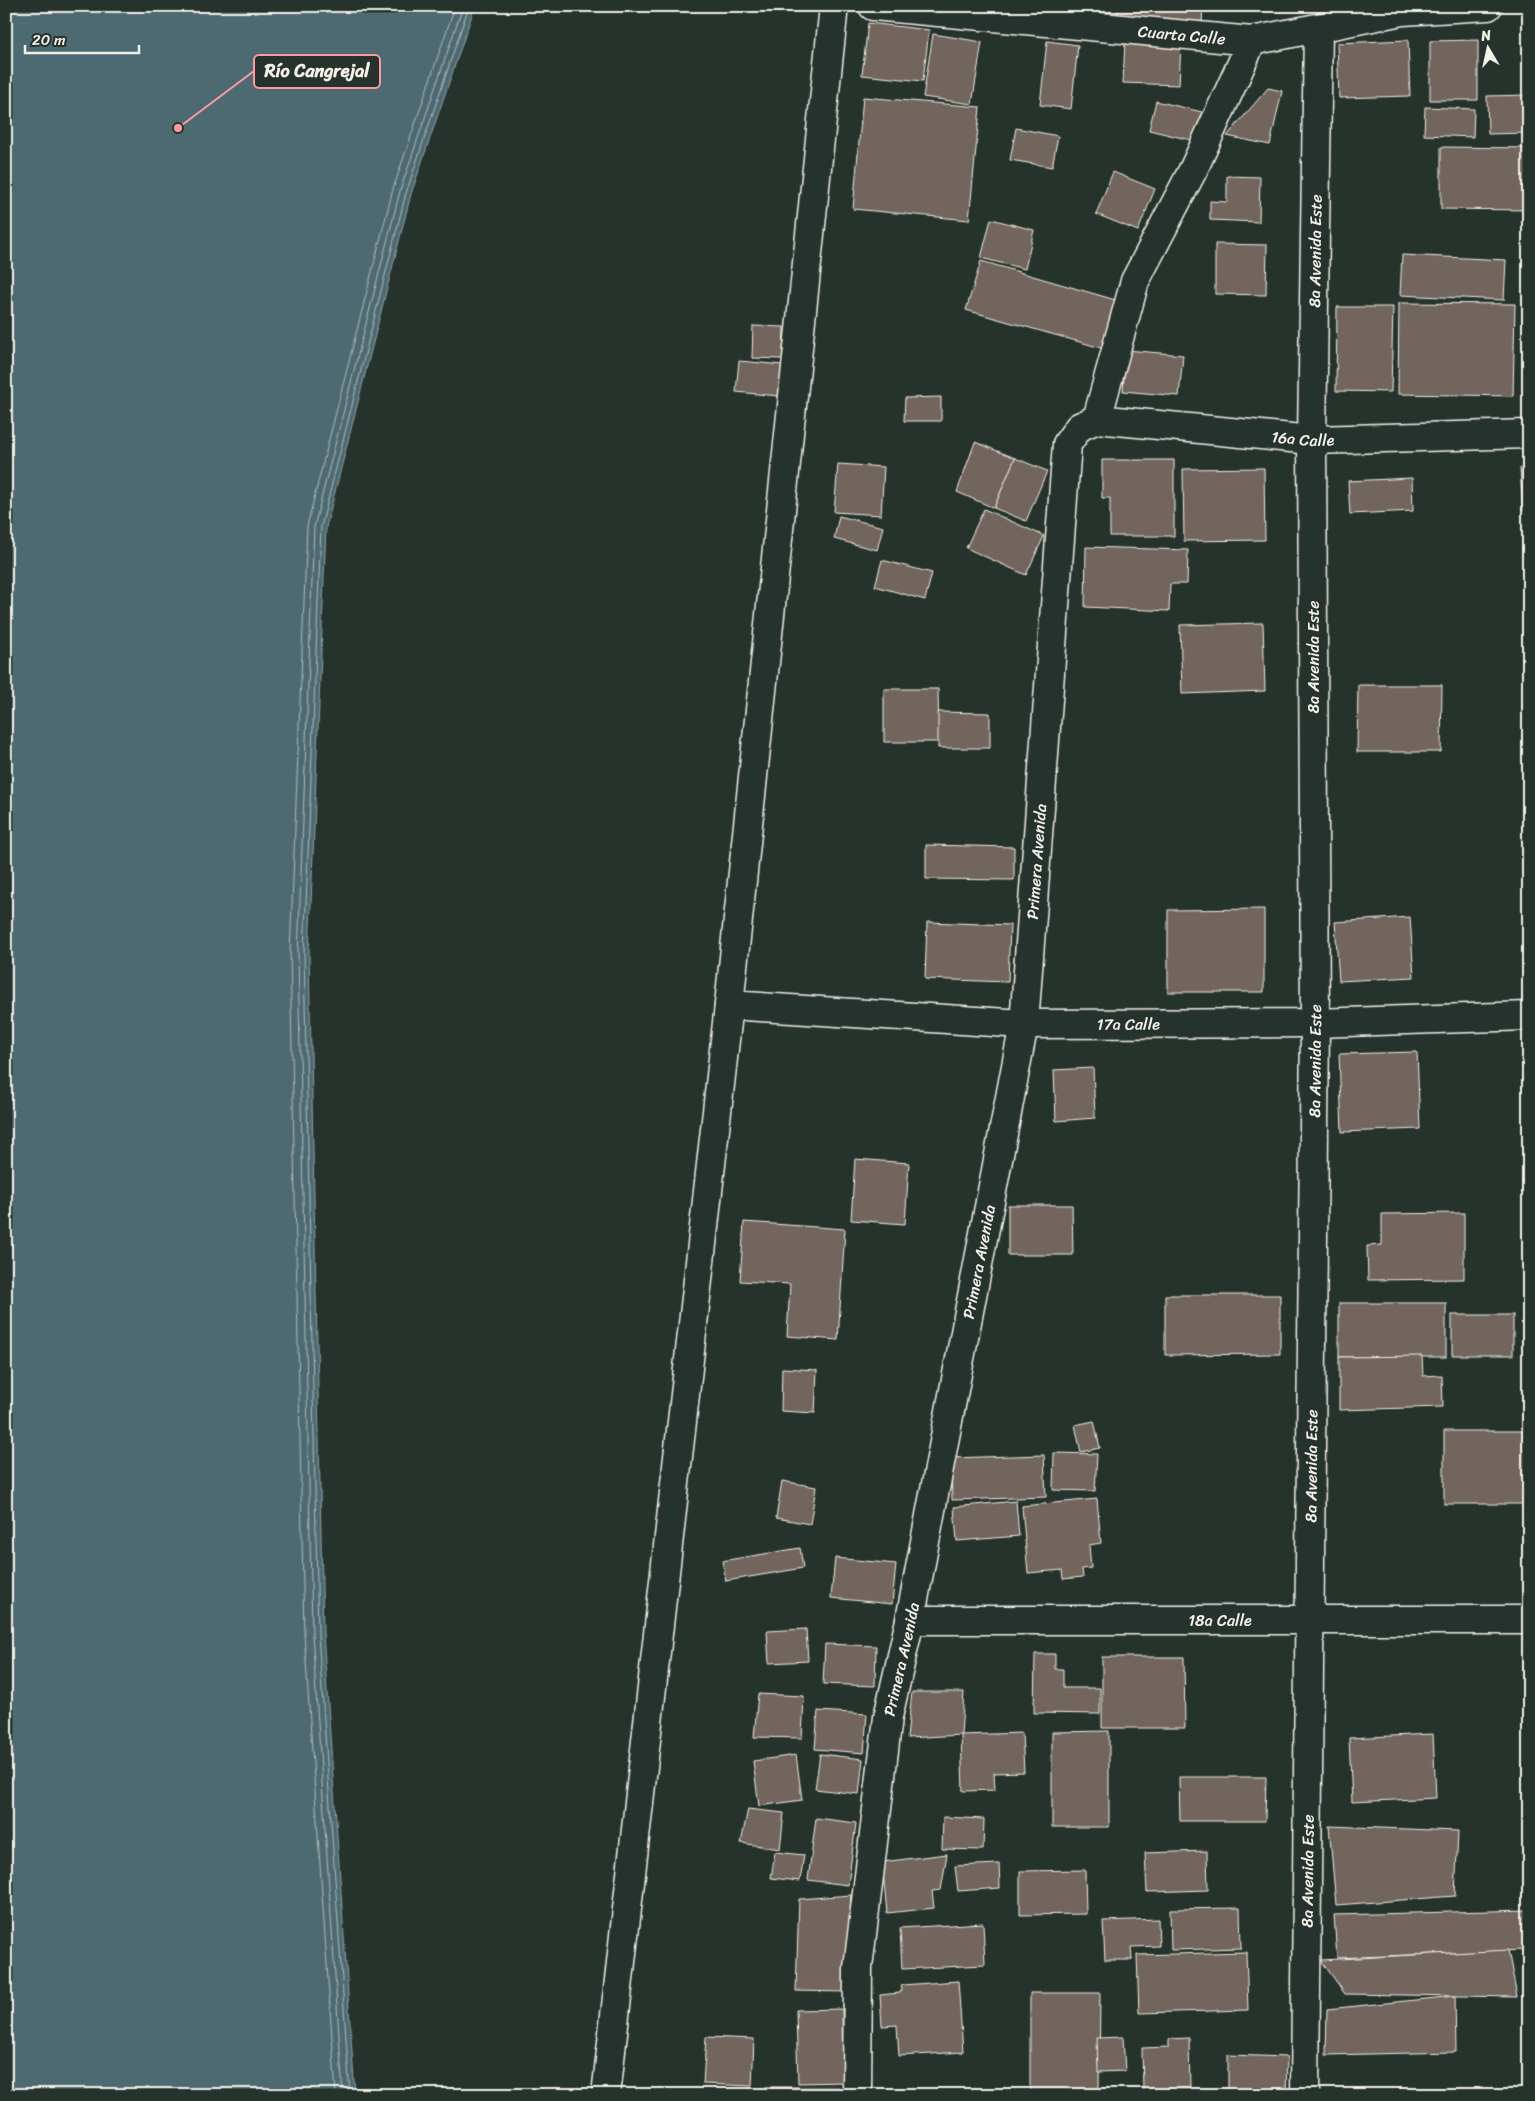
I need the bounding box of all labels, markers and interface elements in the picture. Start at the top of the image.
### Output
street label: Cuarta Calle [1137,16,1227,53]
scale bar [25,22,139,54]
north arrow [1462,22,1512,72]
text: N [1478,23,1493,49]
text: 20 m [32,27,66,53]
callout: Río Cangrejal [254,55,380,88]
text: Río Cangrejal [264,55,370,87]
street label: 8a Avenida Este [1299,194,1330,308]
street label: 16a Calle [1270,422,1335,455]
street label: 8a Avenida Este [1299,600,1328,714]
street label: Primera Avenida [1017,803,1055,920]
street label: 8a Avenida Este [1300,1004,1330,1118]
street label: 17a Calle [1097,1009,1160,1038]
street label: Primera Avenida [953,1202,1004,1321]
street label: 8a Avenida Este [1296,1409,1326,1523]
street label: Primera Avenida [874,1600,928,1719]
street label: 18a Calle [1188,1606,1252,1635]
street label: 8a Avenida Este [1292,1814,1322,1928]

